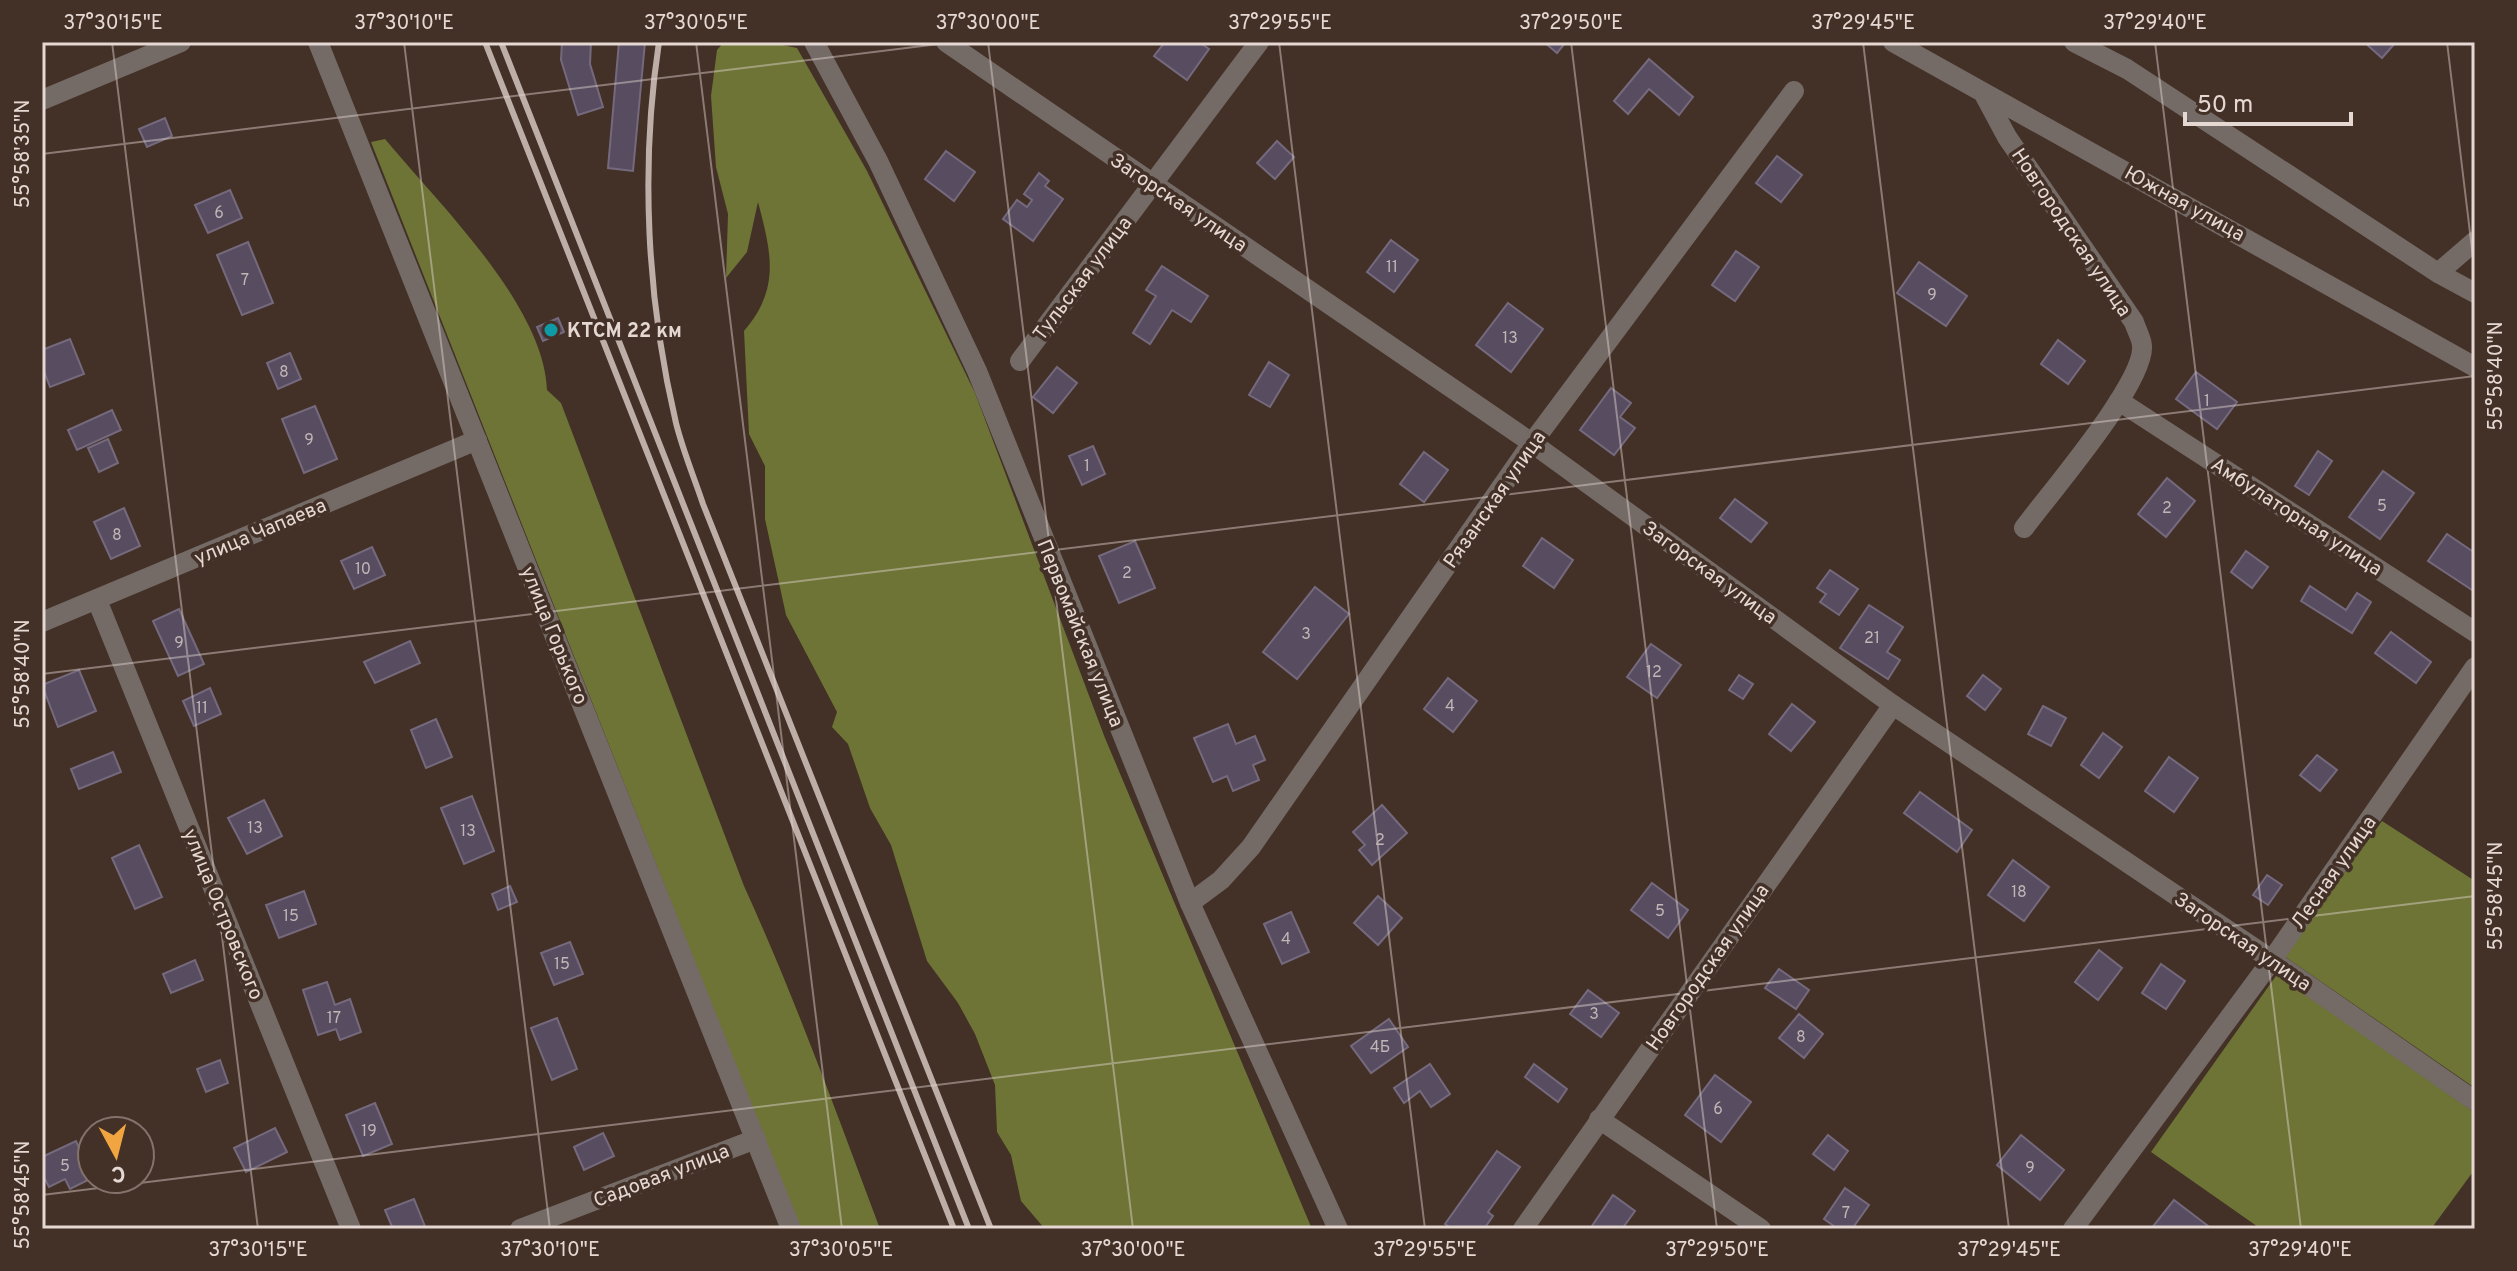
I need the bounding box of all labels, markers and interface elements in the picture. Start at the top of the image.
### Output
text: 37°30'15"E [63,11,163,37]
text: 37°30'10"E [354,11,454,37]
text: 37°30'05"E [644,11,748,37]
text: 37°30'00"E [936,11,1040,37]
text: 37°29'55"E [1228,11,1332,37]
text: 37°29'50"E [1519,11,1623,37]
text: 37°29'45"E [1811,11,1915,37]
text: 37°29'40"E [2103,11,2207,37]
scale bar [2185,76,2351,126]
text: 50 m [2197,91,2253,121]
text: 55°58'35"N [11,100,37,208]
street label: Новгородская улица [2004,144,2136,322]
street label: Загорская улица [1104,148,1252,259]
street label: Южная улица [2119,161,2249,249]
house number: 6 [214,204,224,224]
street label: Тульская улица [1028,212,1139,347]
house number: 11 [1386,258,1398,278]
house number: 7 [241,271,249,291]
house number: 9 [1927,286,1937,306]
place label: КТСМ 22 км [567,319,682,345]
marker: КТСМ 22 км [542,321,560,339]
text: 55°58'40"N [2484,321,2510,431]
house number: 13 [1502,329,1518,349]
house number: 8 [279,363,289,383]
house number: 1 [2204,392,2210,412]
street label: Рязанская улица [1438,426,1553,574]
house number: 9 [304,431,314,451]
street label: Амбулаторная улица [2205,452,2387,583]
house number: 1 [1084,457,1090,477]
street label: улица Чапаева [191,493,331,572]
house number: 5 [2377,497,2387,517]
house number: 2 [2162,499,2172,519]
street label: Загорская улица [1636,516,1781,631]
house number: 8 [112,526,122,546]
street label: Первомайская улица [1030,536,1129,731]
house number: 10 [355,560,371,580]
street label: улица Горького [514,563,593,709]
house number: 2 [1122,564,1132,584]
text: 55°58'40"N [11,619,37,729]
house number: 3 [1301,625,1311,645]
house number: 21 [1864,629,1880,649]
house number: 9 [174,634,184,654]
house number: 12 [1646,663,1662,683]
house number: 4 [1445,697,1455,717]
house number: 11 [196,699,208,719]
street label: Лесная улица [2286,811,2383,935]
house number: 13 [247,819,263,839]
house number: 13 [460,822,476,842]
street label: улица Островского [176,825,268,1004]
house number: 2 [1375,831,1385,851]
text: 55°58'45"N [2484,842,2510,951]
street label: Новгородская улица [1641,880,1776,1057]
house number: 18 [2011,883,2027,903]
street label: Загорская улица [2168,887,2316,998]
house number: 5 [1655,902,1665,922]
house number: 15 [283,907,299,927]
house number: 4 [1281,930,1291,950]
house number: 15 [554,955,570,975]
house number: 3 [1589,1005,1599,1025]
house number: 17 [327,1009,341,1029]
house number: 8 [1796,1028,1806,1048]
house number: 4Б [1370,1038,1390,1058]
house number: 6 [1713,1100,1723,1120]
north arrow [76,1115,156,1195]
house number: 19 [361,1122,377,1142]
street label: Садовая улица [590,1139,733,1215]
text: 55°58'45"N [11,1141,37,1250]
house number: 5 [60,1157,70,1177]
text: С [110,1158,127,1187]
house number: 9 [2025,1159,2035,1179]
house number: 7 [1842,1204,1850,1224]
text: 37°30'15"E [208,1238,308,1264]
text: 37°30'10"E [500,1238,600,1264]
text: 37°30'05"E [789,1238,893,1264]
text: 37°30'00"E [1081,1238,1185,1264]
text: 37°29'55"E [1373,1238,1477,1264]
text: 37°29'50"E [1665,1238,1769,1264]
text: 37°29'45"E [1957,1238,2061,1264]
text: 37°29'40"E [2248,1238,2352,1264]

